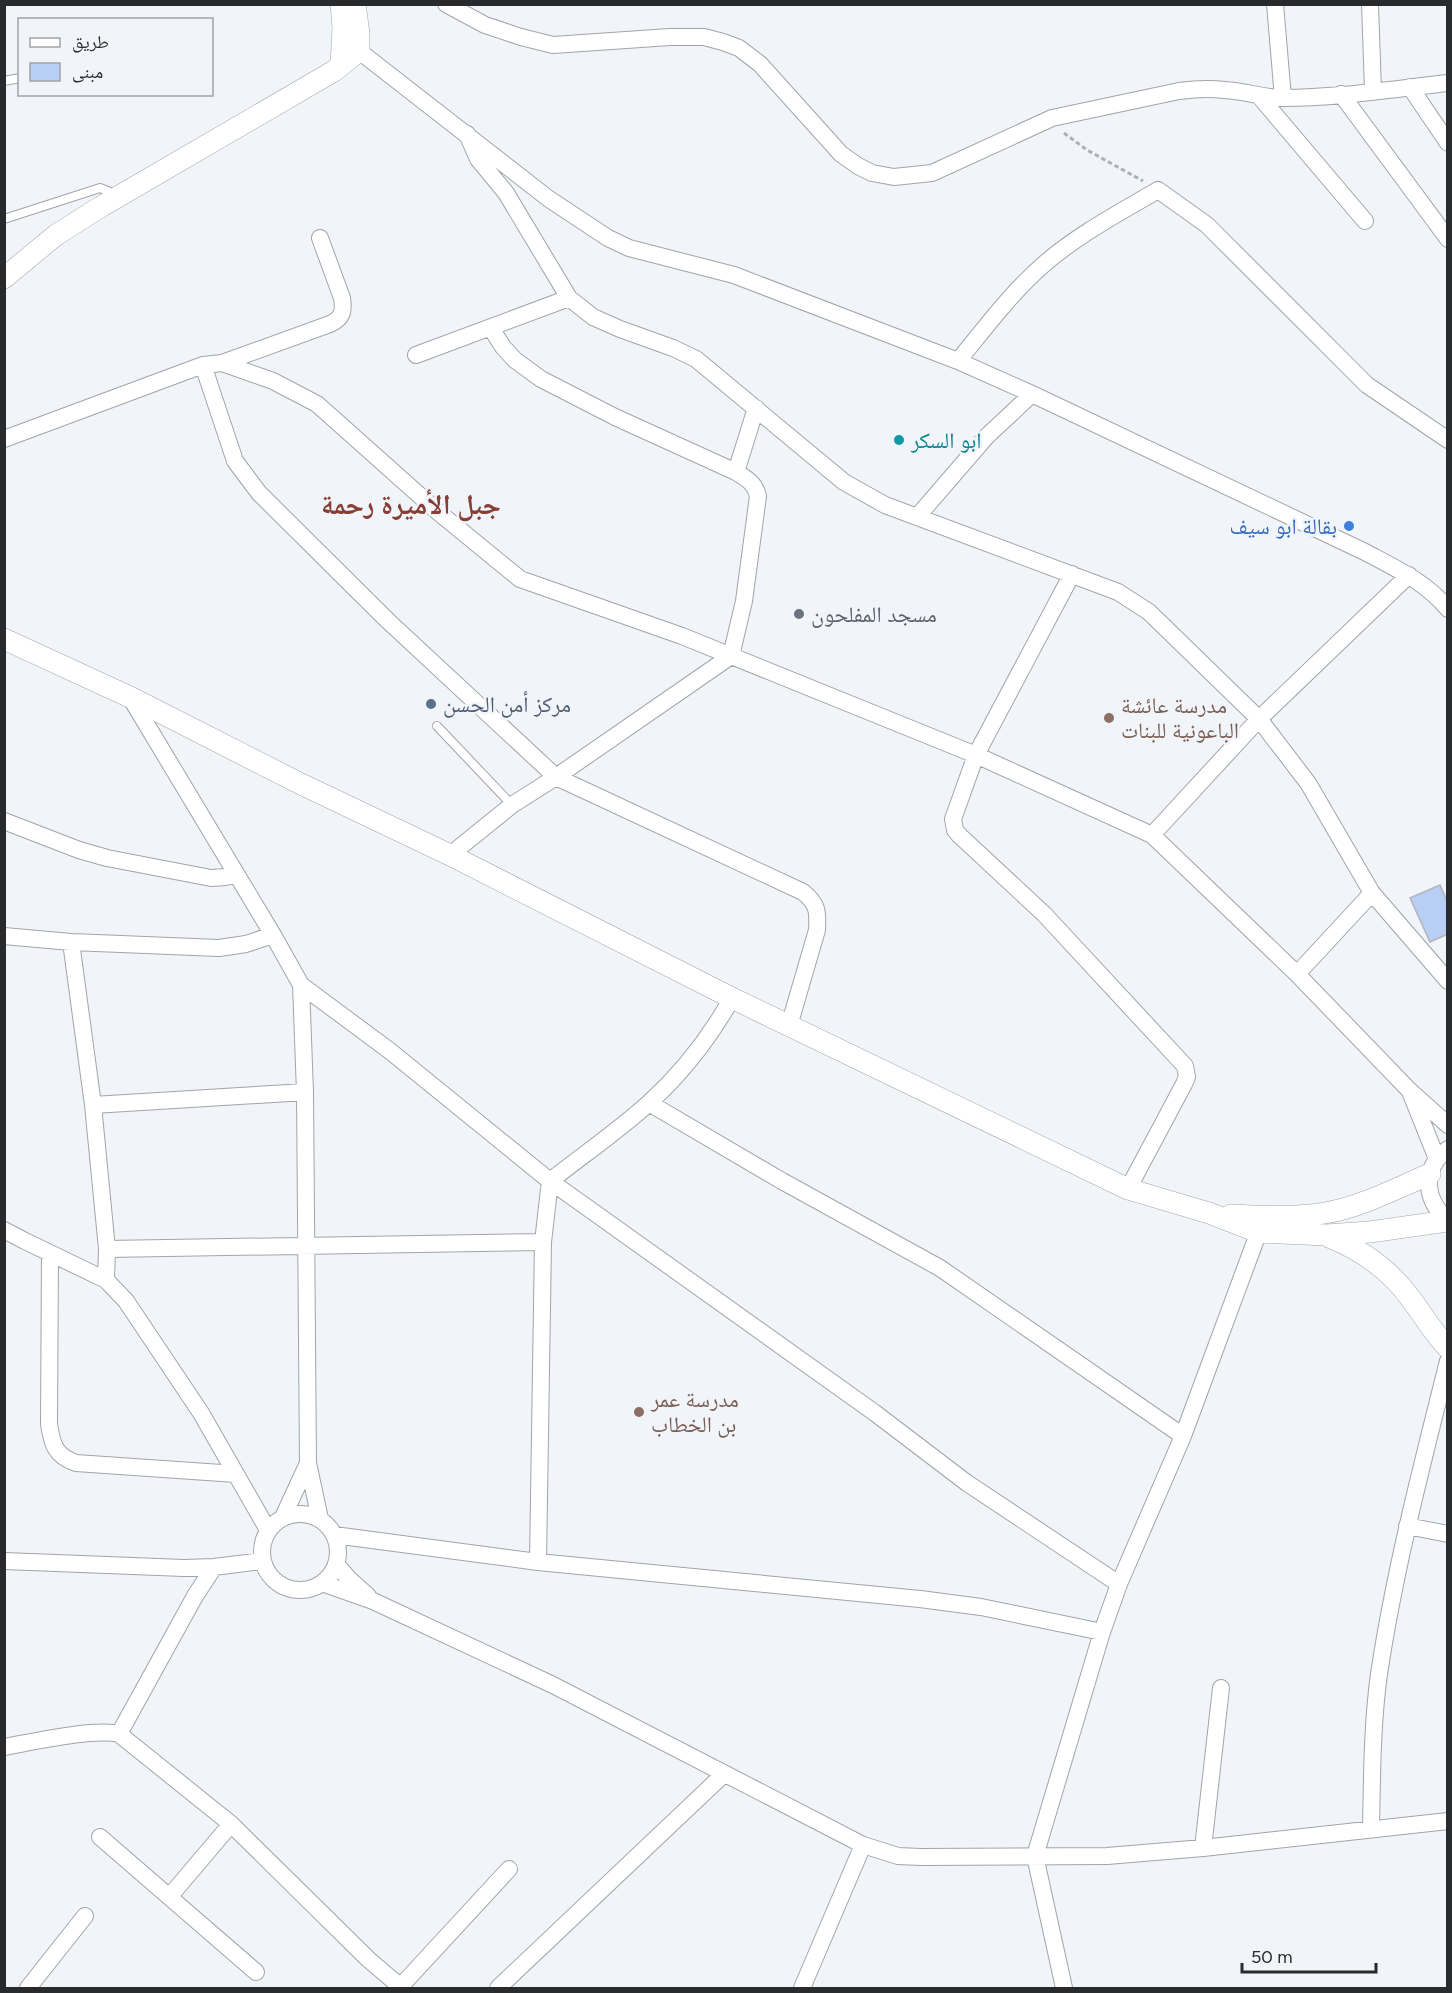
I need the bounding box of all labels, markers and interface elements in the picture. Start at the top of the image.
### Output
legend [18,18,213,96]
text: طريق [72,31,109,53]
text: مبنى [72,61,103,83]
place label: ابو السكر [910,427,982,454]
marker: ابو السكر [892,433,906,447]
district label: جبل الأميرة رحمة [321,487,501,522]
place label: بقالة ابو سيف [1229,513,1337,540]
marker: بقالة ابو سيف [1342,519,1356,533]
place label: مسجد المفلحون [811,601,937,628]
marker: مسجد المفلحون [792,607,806,621]
place label: مركز أمن الحسن [443,691,571,718]
place label: مدرسة عائشة الباعونية للبنات [1121,692,1239,744]
marker: مركز أمن الحسن [424,697,438,711]
marker: مدرسة عائشة الباعونية للبنات [1102,711,1116,725]
place label: مدرسة عمر بن الخطاب [650,1386,739,1438]
marker: مدرسة عمر بن الخطاب [632,1405,646,1419]
scale bar [1242,1936,1376,1974]
text: 50 m [1251,1946,1293,1968]

